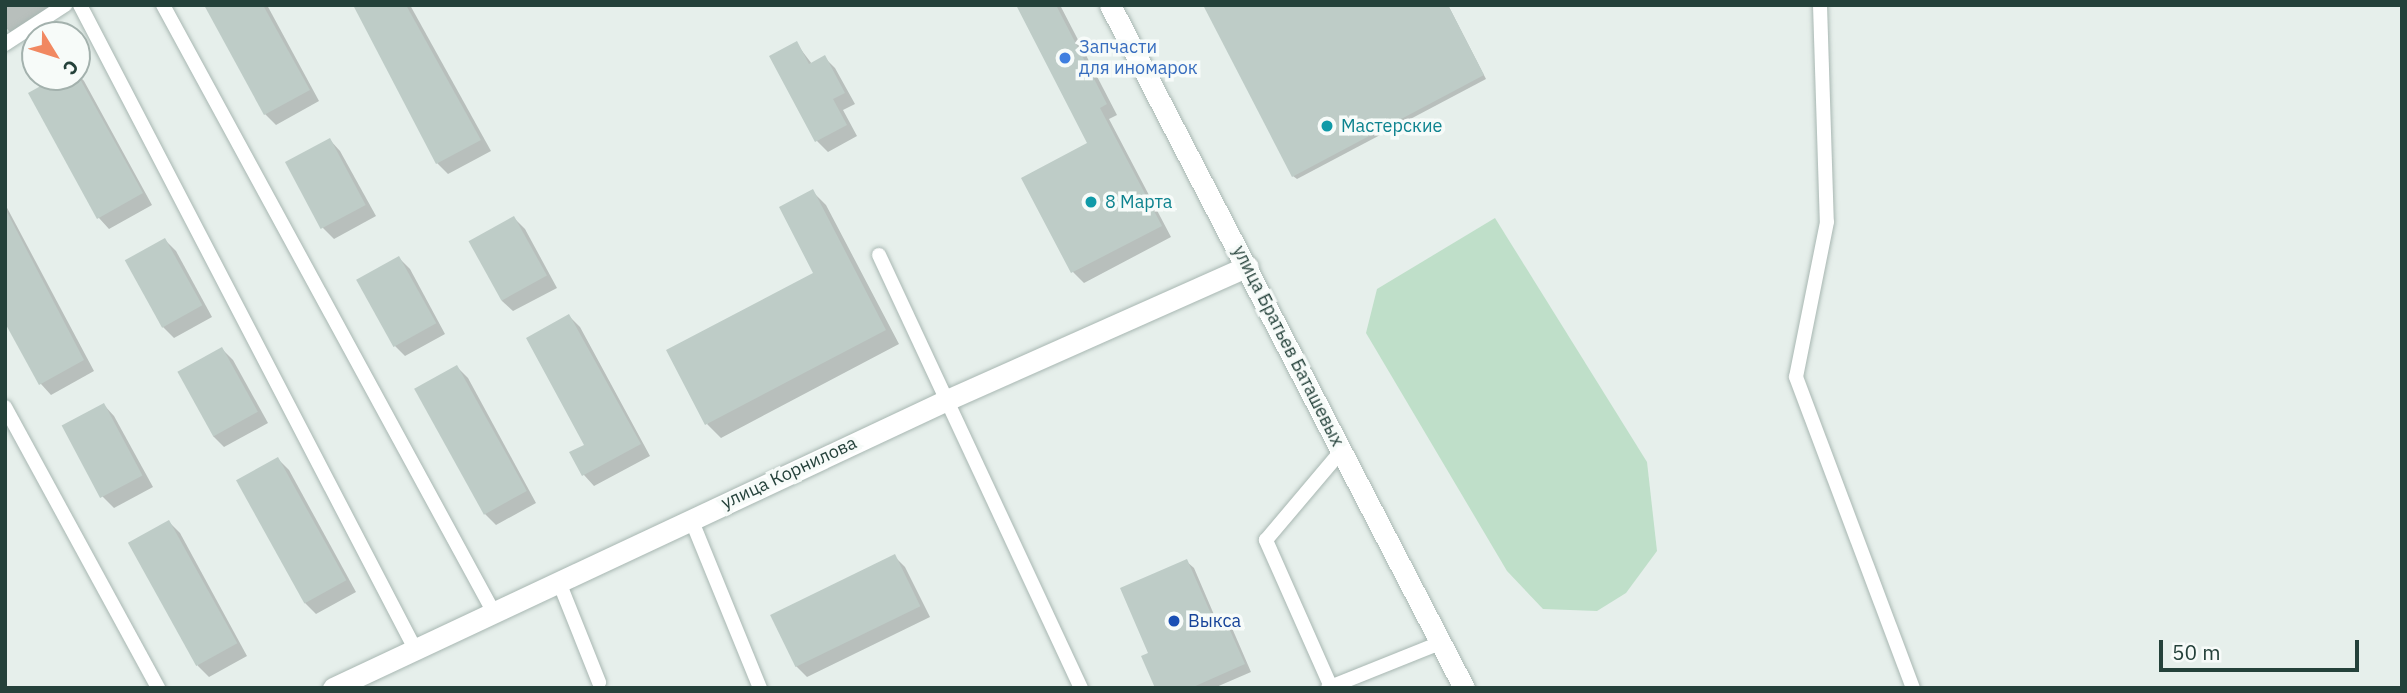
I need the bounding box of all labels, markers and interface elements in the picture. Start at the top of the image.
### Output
north arrow [21,21,91,91]
place label: Запчасти для иномарок [1079,37,1198,80]
marker: Запчасти для иномарок [1057,50,1073,66]
text: С [58,55,84,80]
place label: Мастерские [1341,115,1442,137]
marker: Мастерские [1319,118,1335,134]
place label: 8 Марта [1105,191,1172,213]
marker: 8 Марта [1083,194,1099,210]
street label: улица Братьев Баташевых [1228,242,1348,450]
street label: улица Корнилова [718,432,860,514]
place label: Выкса [1188,610,1241,632]
marker: Выкса [1166,613,1182,629]
scale bar [2162,626,2362,670]
text: 50 m [2172,638,2221,666]

